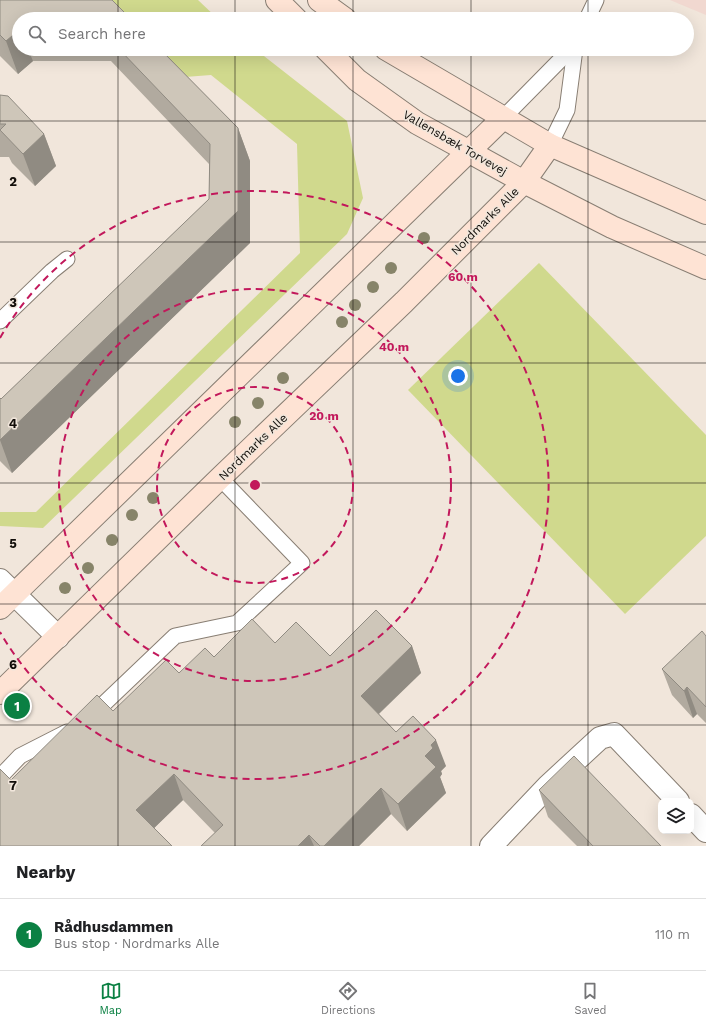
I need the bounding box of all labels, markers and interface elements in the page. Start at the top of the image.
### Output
search box [12,12,694,56]
icon: search [26,23,48,45]
text: Search here [58,25,146,43]
street label: Vallensbæk Torvevej [400,107,510,179]
text: 2 [9,174,17,189]
street label: Nordmarks Alle [448,184,522,258]
text: 60 m [448,270,478,284]
text: 3 [9,295,17,310]
text: 40 m [379,340,409,354]
your location [448,366,468,386]
text: 20 m [309,409,339,423]
street label: Nordmarks Alle [216,411,290,483]
text: 4 [9,416,18,431]
centre of rings [248,478,262,492]
text: 5 [9,536,17,551]
text: 6 [9,657,17,672]
pin: 1 [4,691,30,721]
text: 7 [9,778,17,793]
map controls [658,798,694,834]
button: layers [658,798,694,834]
text: Nearby [16,862,75,882]
text: Rådhusdammen [54,918,173,936]
text: 1 [26,927,32,942]
text: 110 m [655,927,690,942]
text: Bus stop · Nordmarks Alle [54,936,219,951]
tab: Map [100,980,122,1017]
tab: Directions [321,980,375,1017]
tab: Saved [574,980,606,1017]

